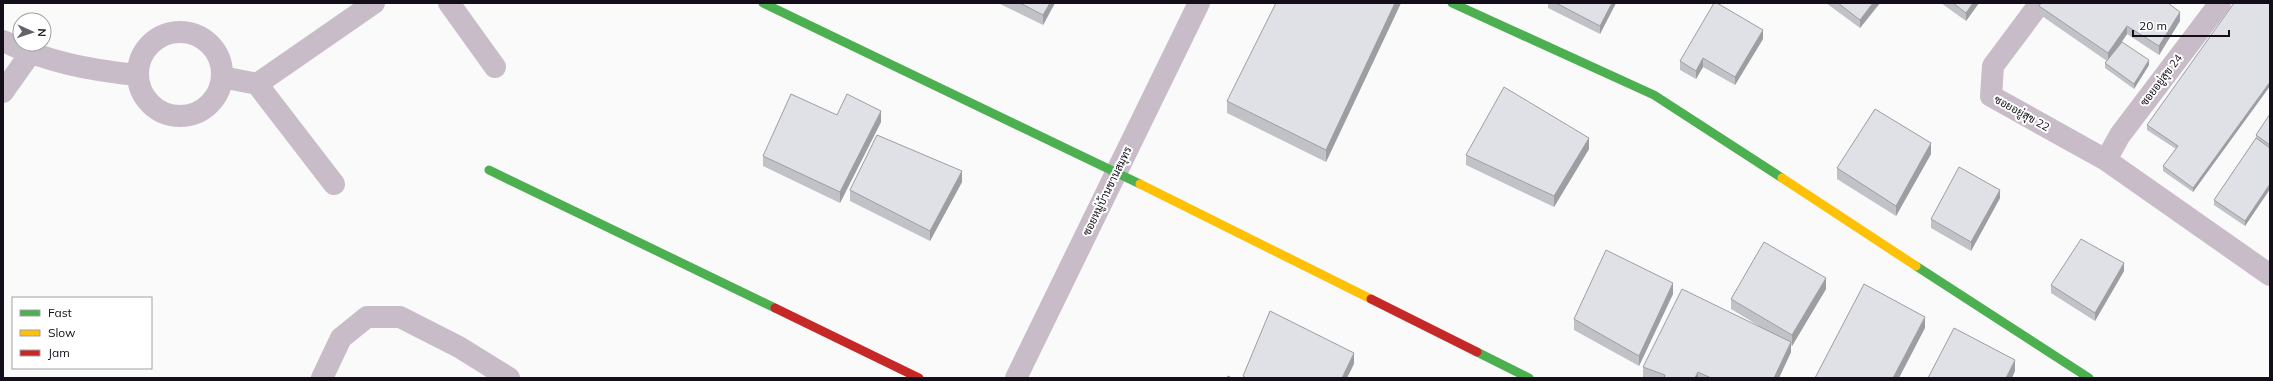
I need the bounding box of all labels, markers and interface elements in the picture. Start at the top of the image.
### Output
north arrow [12,12,52,52]
scale bar [2133,12,2229,38]
text: 20 m [2139,18,2167,33]
text: N [35,28,49,37]
street label: ซอยอยู่สุข 24 [2137,51,2187,110]
street label: ซอยอยู่สุข 22 [1991,92,2053,136]
street label: ซอยหมู่บ้านชานสมุทร [1079,144,1136,239]
legend [12,297,152,369]
text: Fast [48,305,72,320]
text: Slow [48,325,76,340]
text: Jam [48,345,70,360]

